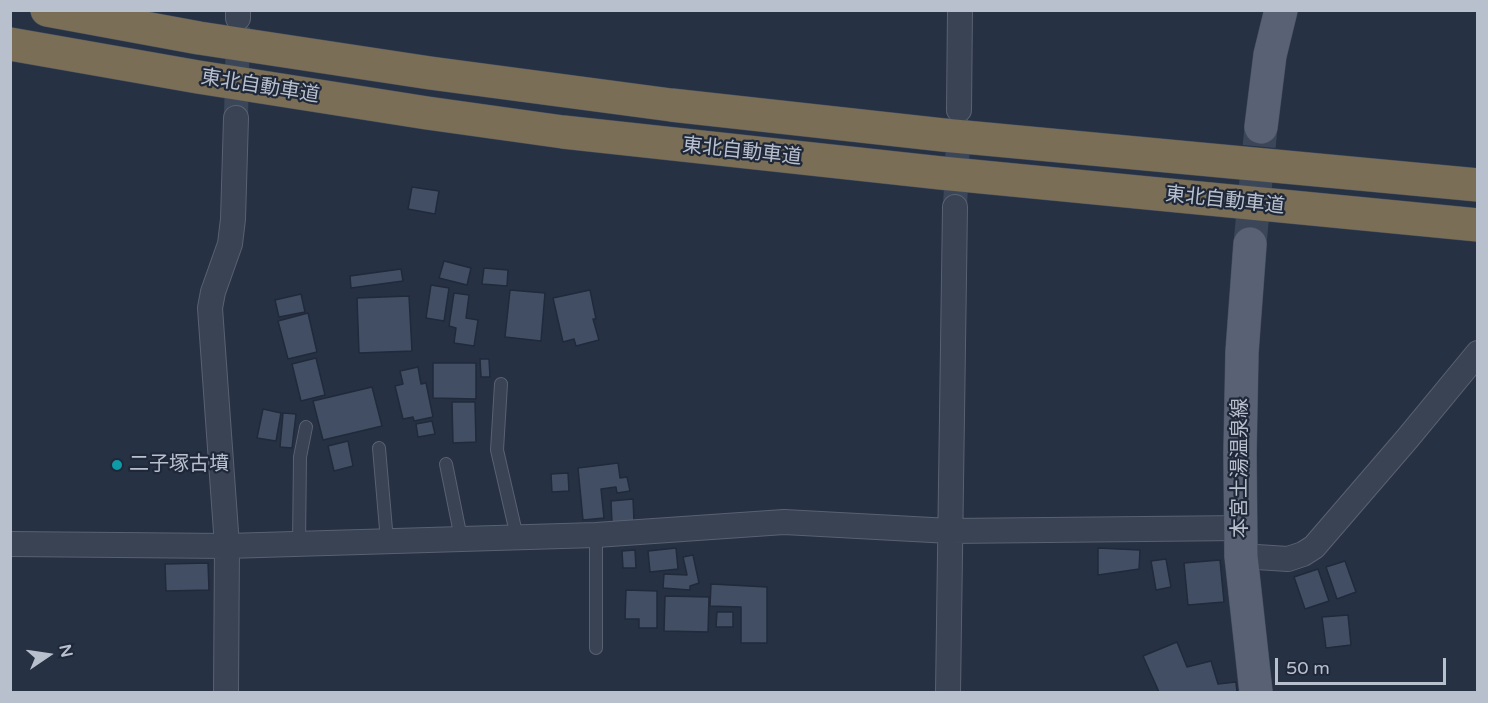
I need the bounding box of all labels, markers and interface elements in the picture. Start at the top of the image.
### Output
street label: 東北自動車道 [199,66,321,108]
street label: 東北自動車道 [681,134,803,170]
street label: 東北自動車道 [1164,183,1286,219]
street label: 本宮土湯温泉線 [1229,398,1253,538]
place label: 二子塚古墳 [129,453,229,477]
marker: 二子塚古墳 [110,458,124,472]
north arrow [18,625,78,685]
text: N [54,642,77,659]
scale bar [1278,646,1449,684]
text: 50 m [1286,657,1330,679]

